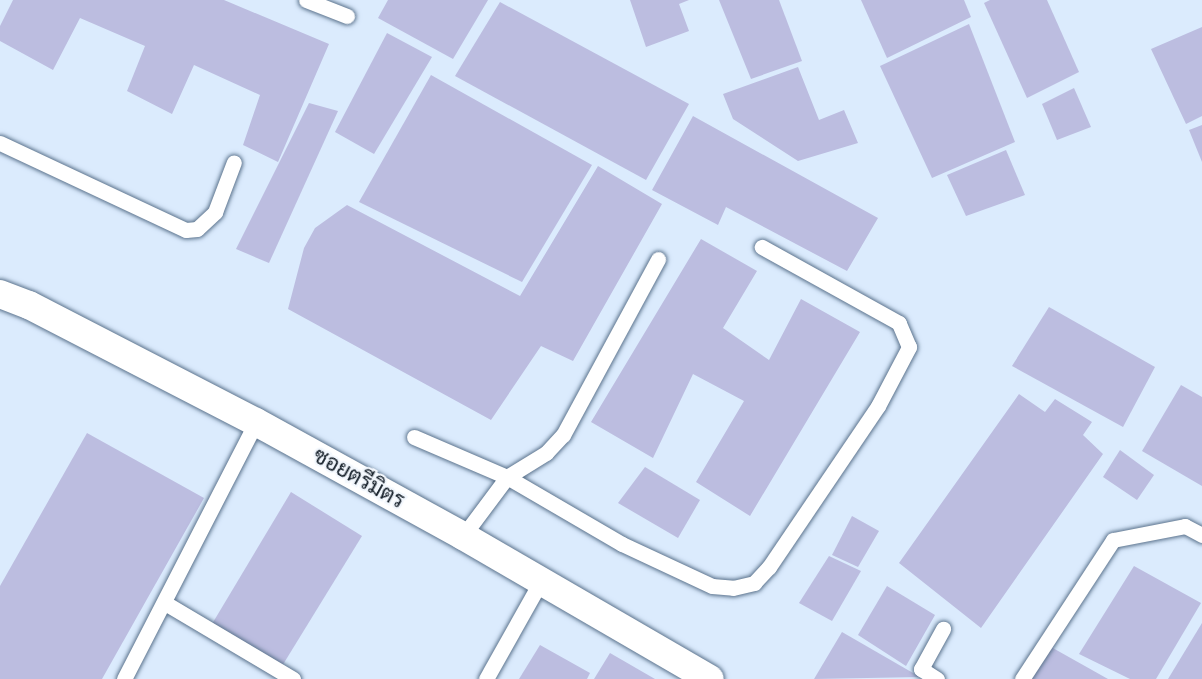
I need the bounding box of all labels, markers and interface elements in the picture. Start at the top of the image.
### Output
street label: ซอยตรีมิตร [309,442,409,514]

